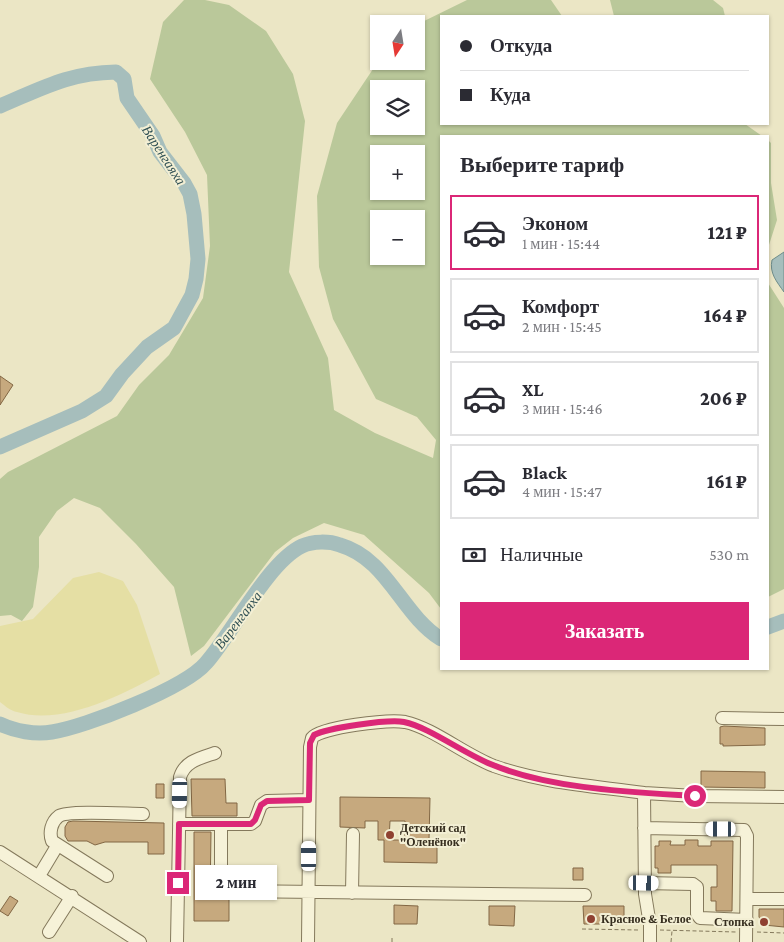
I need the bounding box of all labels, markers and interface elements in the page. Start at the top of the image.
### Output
north arrow [370,15,425,70]
map controls [370,15,425,265]
text: Откуда [490,35,552,56]
button: layers [370,80,425,135]
text: Куда [490,84,531,105]
water label: Варенгаяха [139,122,189,188]
button: + [370,145,425,200]
text: Выберите тариф [460,152,624,177]
button: − [370,210,425,265]
icon: car [462,210,507,255]
text: Эконом [522,213,588,234]
text: 121 ₽ [708,222,747,243]
text: 1 мин · 15:44 [522,235,600,252]
icon: car [462,293,507,338]
text: Комфорт [522,296,599,317]
text: 164 ₽ [704,305,747,326]
text: 2 мин · 15:45 [522,318,602,335]
icon: car [462,376,507,421]
text: XL [522,379,544,400]
text: 206 ₽ [700,388,747,409]
text: 3 мин · 15:46 [522,400,603,417]
icon: car [462,459,507,504]
text: Black [522,462,567,483]
text: 161 ₽ [707,471,747,492]
text: 4 мин · 15:47 [522,483,602,500]
icon: cash [460,541,488,569]
text: Наличные [500,544,583,565]
text: 530 m [709,546,749,563]
water label: Варенгаяха [211,588,265,652]
button: Заказать [460,602,749,660]
car [172,778,187,808]
route start [684,785,706,807]
place label: Детский сад "Оленёнок" [400,821,466,849]
car [706,822,736,837]
marker: Детский сад "Оленёнок" [384,829,396,841]
car [301,841,316,871]
callout: 2 мин [196,866,278,900]
route end [167,872,189,894]
text: 2 мин [216,874,256,891]
car [628,875,659,891]
place label: Красное & Белое [601,912,692,926]
marker: Красное & Белое [585,913,597,925]
place label: Стопка [714,915,754,929]
marker: Стопка [758,916,770,928]

